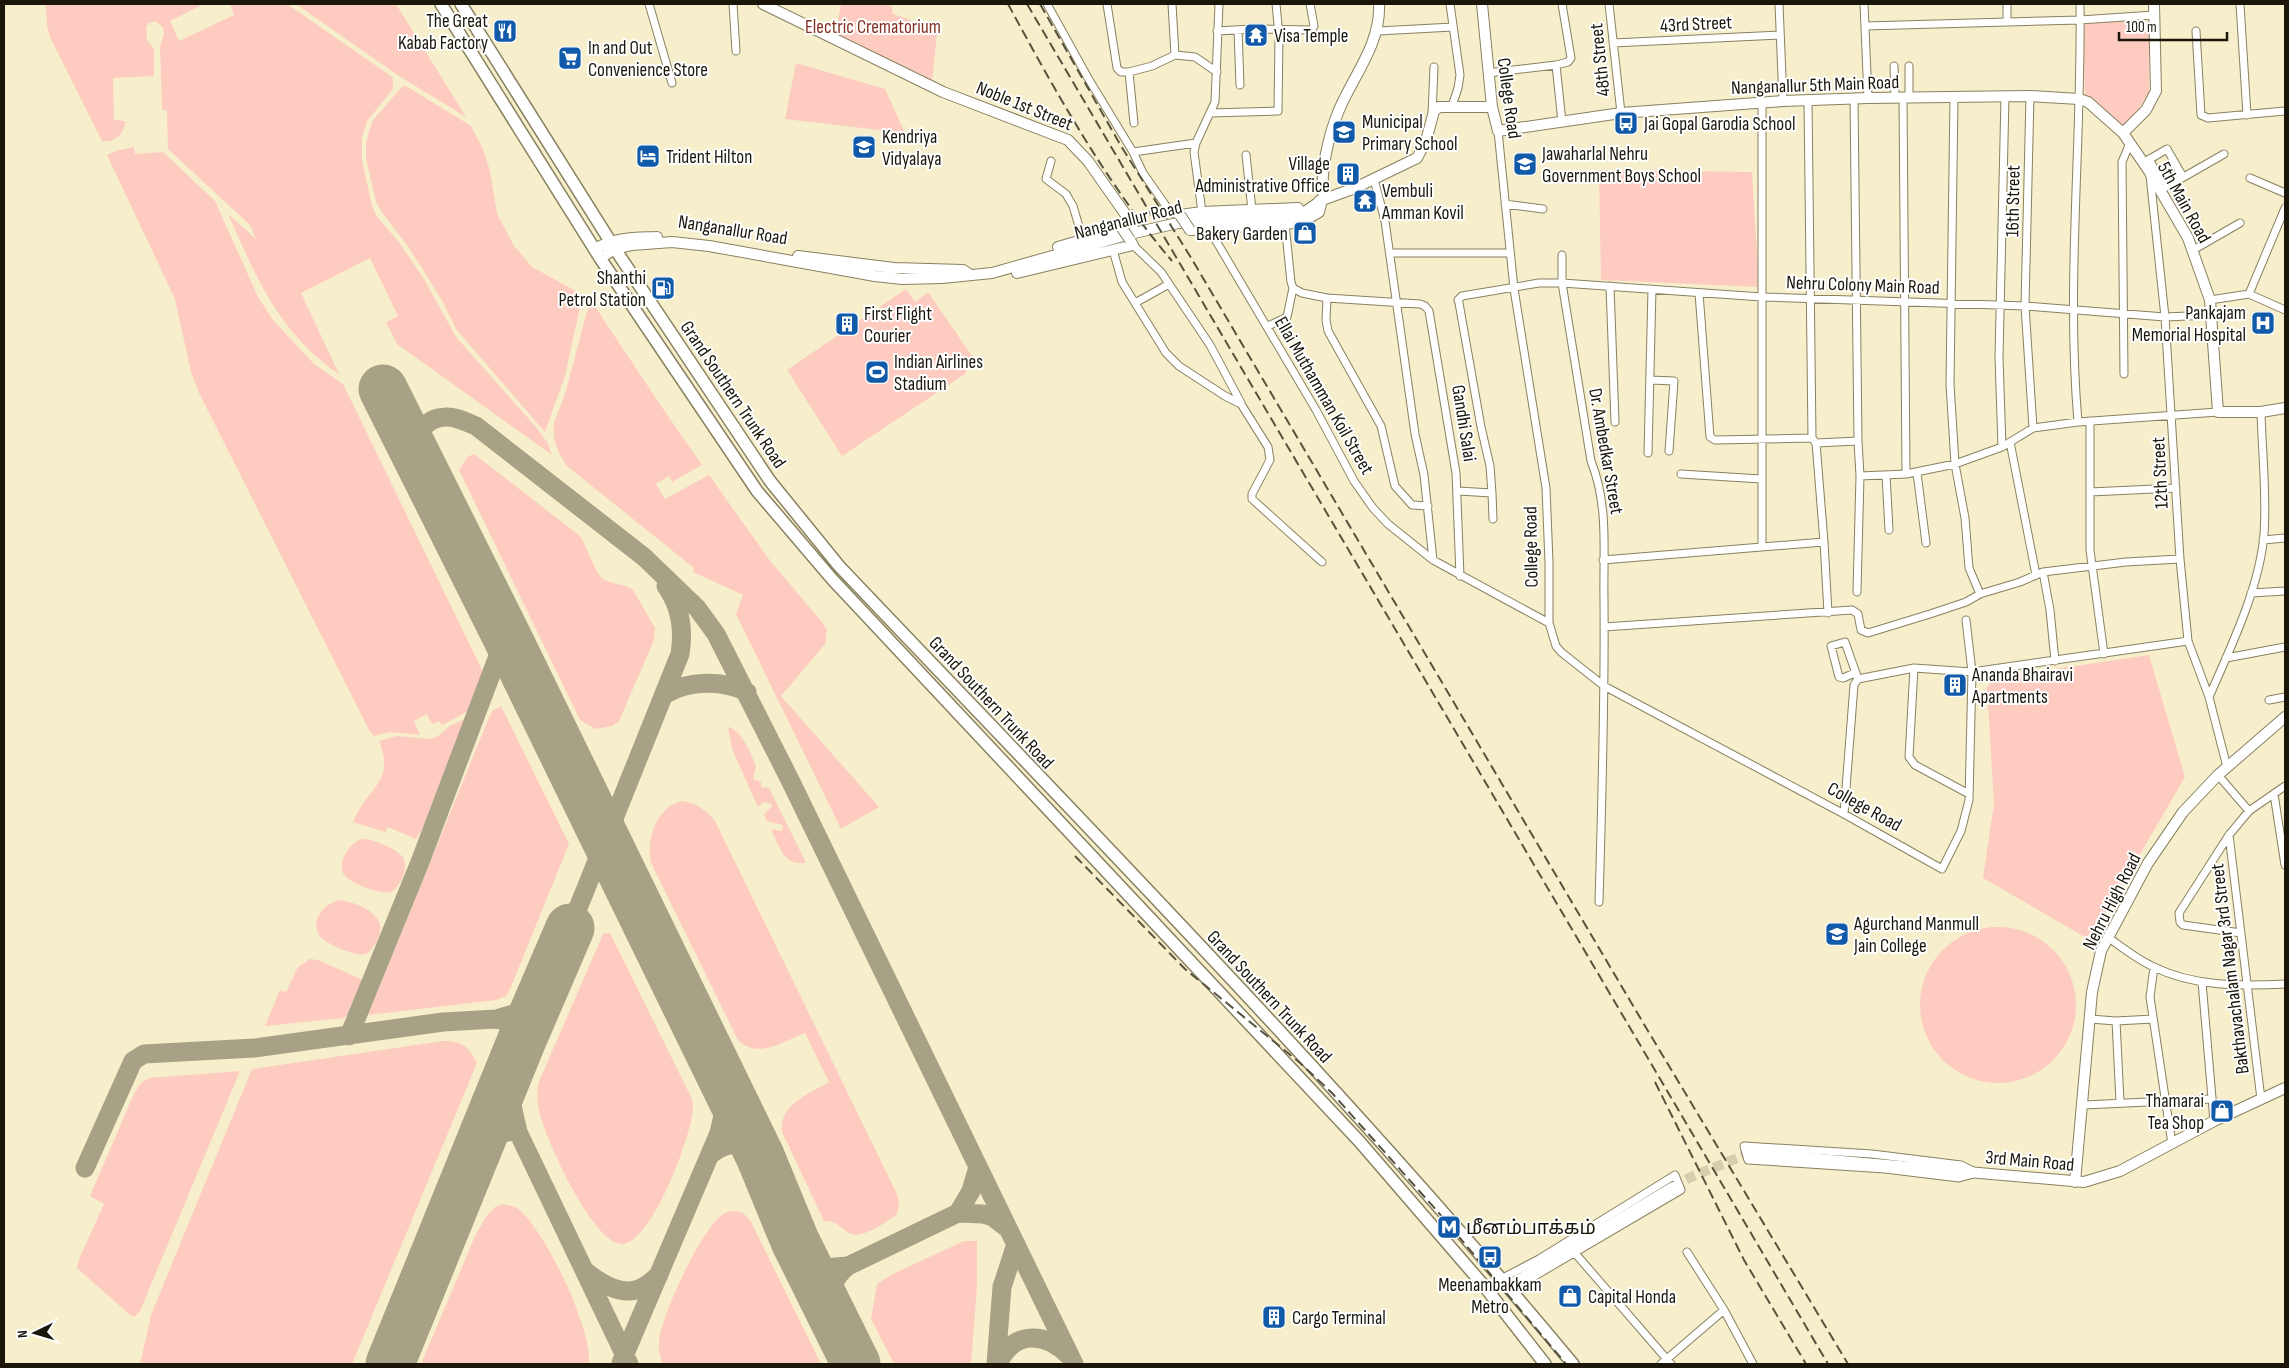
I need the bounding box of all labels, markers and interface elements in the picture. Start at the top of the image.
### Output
place label: The Great Kabab Factory [398,10,489,55]
scale bar [2119,10,2226,42]
street label: 43rd Street [1659,11,1733,38]
park label: Electric Crematorium [805,16,941,39]
restaurant icon: The Great Kabab Factory [492,18,518,44]
text: 100 m [2126,18,2157,37]
temple icon: Visa Temple [1243,22,1269,48]
street label: 48th Street [1585,22,1616,98]
place label: Visa Temple [1274,25,1349,48]
place label: In and Out Convenience Store [588,37,708,82]
supermarket icon: In and Out Convenience Store [557,45,583,71]
street label: College Road [1491,56,1526,140]
street label: Nanganallur 5th Main Road [1731,71,1900,100]
street label: Noble 1st Street [973,77,1076,136]
bus stop icon: Jai Gopal Garodia School [1613,110,1639,136]
place label: Municipal Primary School [1362,111,1458,156]
place label: Jai Gopal Garodia School [1643,113,1796,136]
school or university icon: Municipal Primary School [1331,119,1357,145]
place label: Kendriya Vidyalaya [882,126,941,171]
school or university icon: Kendriya Vidyalaya [851,134,877,160]
hotel icon: Trident Hilton [635,143,661,169]
place label: Jawaharlal Nehru Government Boys School [1541,143,1701,188]
place label: Trident Hilton [666,146,752,169]
school or university icon: Jawaharlal Nehru Government Boys School [1512,151,1538,177]
place label: Village Administrative Office [1195,153,1330,198]
street label: 5th Main Road [2152,158,2215,247]
building icon: Village Administrative Office [1335,161,1361,187]
street label: 16th Street [2001,165,2026,237]
place label: Vembuli Amman Kovil [1381,180,1464,225]
temple icon: Vembuli Amman Kovil [1352,188,1378,214]
street label: Nanganallur Road [1072,196,1185,245]
street label: Nanganallur Road [676,210,789,250]
shop icon: Bakery Garden [1292,220,1318,246]
place label: Bakery Garden [1196,223,1288,246]
place label: Shanthi Petrol Station [559,267,646,312]
street label: Nehru Colony Main Road [1786,271,1940,300]
fuel station icon: Shanthi Petrol Station [650,275,676,301]
place label: Pankajam Memorial Hospital [2132,302,2246,347]
place label: First Flight Courier [864,303,932,348]
hospital icon: Pankajam Memorial Hospital [2250,310,2276,336]
building icon: First Flight Courier [834,311,860,337]
street label: Ellai Muthamman Koil Street [1269,313,1378,479]
street label: Grand Southern Trunk Road [675,317,791,473]
place label: Indian Airlines Stadium [894,351,983,396]
sports icon: Indian Airlines Stadium [864,359,890,385]
street label: Gandhi Salai [1446,383,1481,463]
street label: Dr. Ambedkar Street [1583,386,1628,516]
street label: 12th Street [2147,436,2174,509]
street label: College Road [1519,506,1544,588]
street label: Grand Southern Trunk Road [924,632,1058,774]
place label: Ananda Bhairavi Apartments [1971,664,2073,709]
building icon: Ananda Bhairavi Apartments [1942,672,1968,698]
street label: College Road [1823,778,1905,837]
street label: Nehru High Road [2078,849,2147,954]
street label: Bakthavachalam Nagar 3rd Street [2206,862,2255,1075]
place label: Agurchand Manmull Jain College [1853,913,1979,958]
school or university icon: Agurchand Manmull Jain College [1824,921,1850,947]
street label: Grand Southern Trunk Road [1202,926,1336,1068]
place label: Thamarai Tea Shop [2145,1090,2204,1135]
shop icon: Thamarai Tea Shop [2209,1098,2235,1124]
street label: 3rd Main Road [1985,1146,2075,1177]
metro station icon: மீனம்பாக்கம் [1436,1214,1462,1240]
place label: மீனம்பாக்கம் [1466,1217,1596,1240]
bus stop icon: Meenambakkam Metro [1477,1244,1503,1270]
place label: Meenambakkam Metro [1438,1274,1542,1319]
shop icon: Capital Honda [1557,1283,1583,1309]
place label: Capital Honda [1588,1286,1676,1309]
building icon: Cargo Terminal [1261,1304,1287,1330]
place label: Cargo Terminal [1292,1307,1386,1330]
north arrow [10,1308,60,1358]
text: N [14,1330,31,1339]

